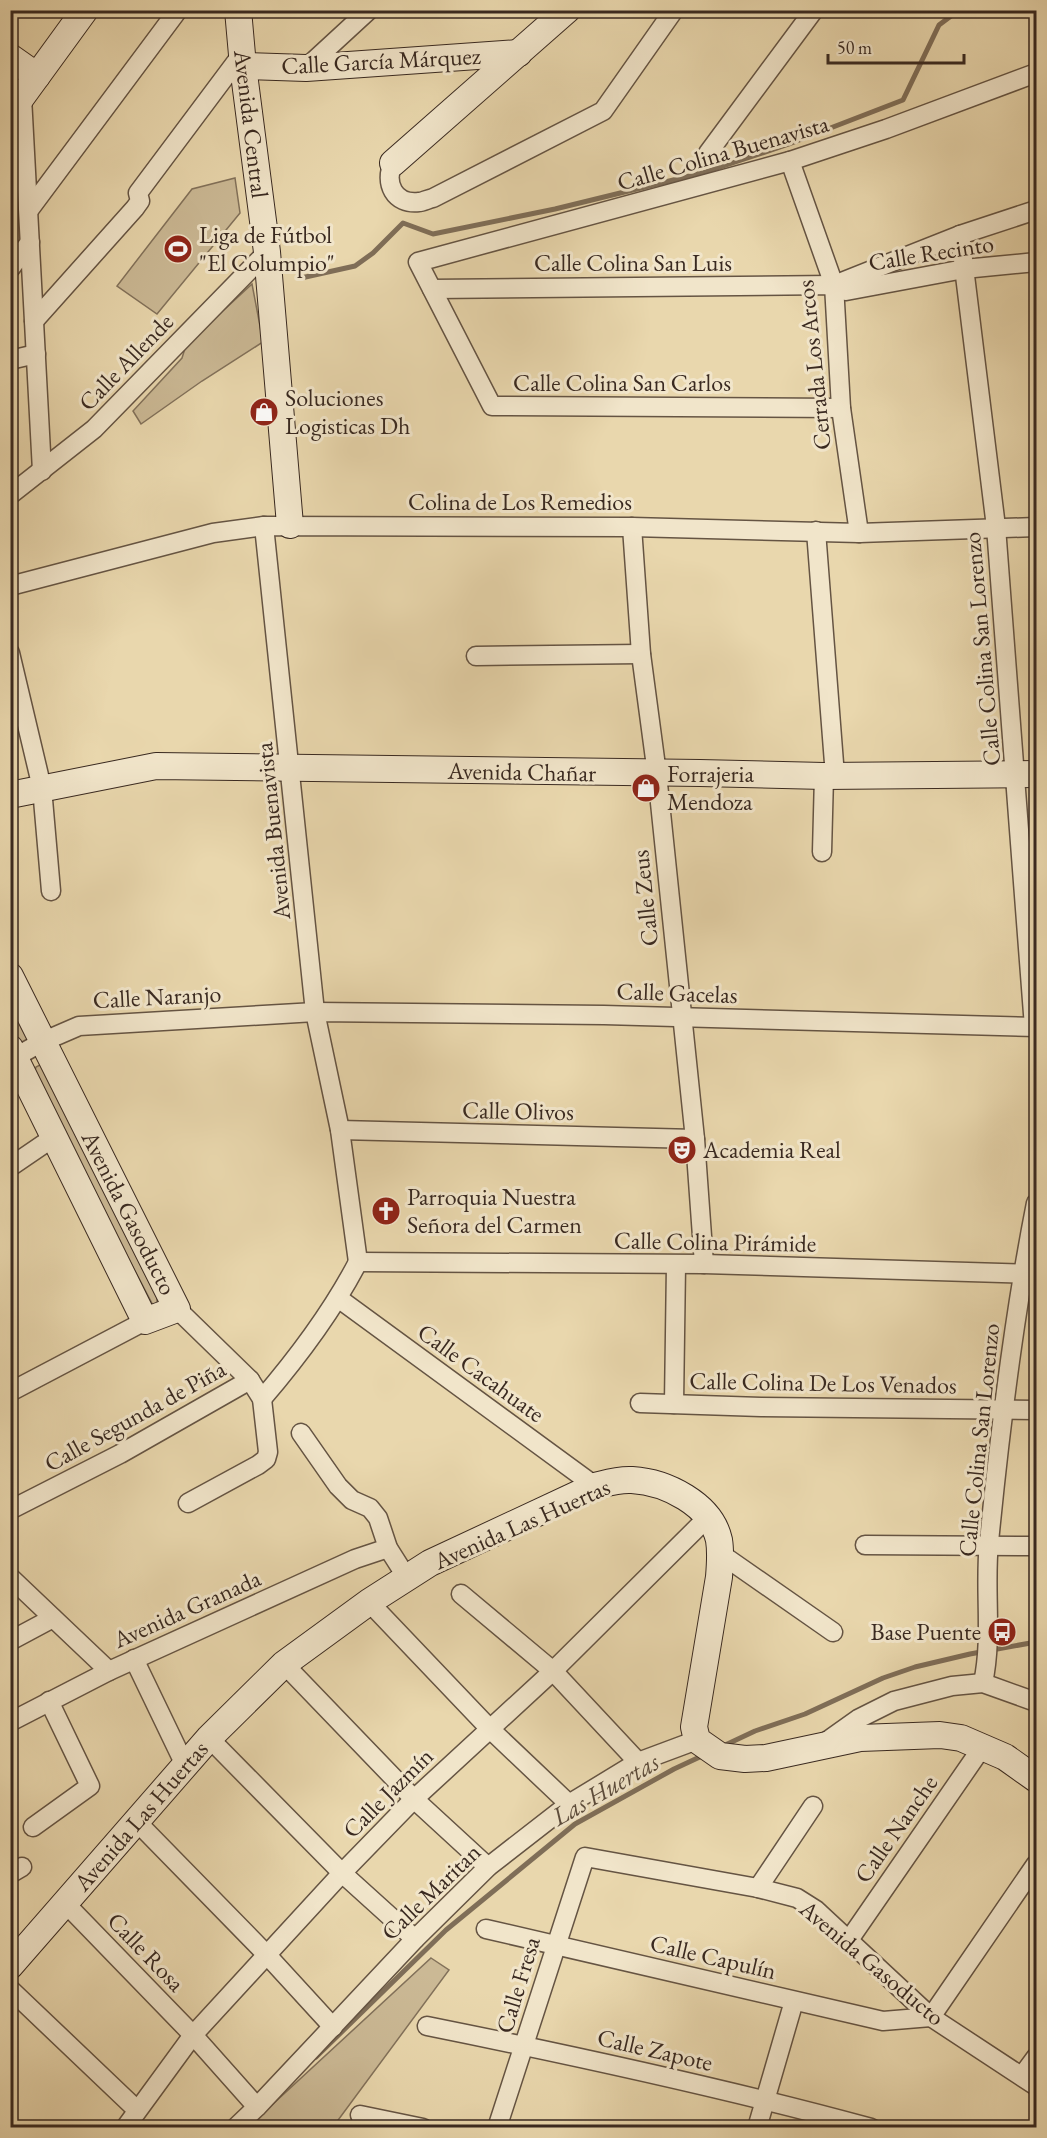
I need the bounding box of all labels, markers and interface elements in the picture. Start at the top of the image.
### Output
scale bar [828,27,964,65]
text: 50 m [837,36,872,59]
street label: Calle García Márquez [280,40,482,81]
street label: Avenida Central [227,47,276,200]
street label: Calle Colina Buenavista [613,107,833,198]
place label: Liga de Fútbol "El Columpio" [199,219,335,278]
street label: Calle Recinto [866,227,996,278]
sports icon: Liga de Fútbol "El Columpio" [162,233,194,265]
street label: Calle Colina San Luis [534,247,732,278]
street label: Cerrada Los Arcos [789,279,838,451]
street label: Calle Allende [71,306,180,417]
street label: Calle Colina San Carlos [513,367,731,398]
place label: Soluciones Logisticas Dh [285,382,410,441]
shop icon: Soluciones Logisticas Dh [248,396,280,428]
street label: Colina de Los Remedios [408,486,632,517]
street label: Calle Colina San Lorenzo [956,531,1007,767]
street label: Avenida Buenavista [248,740,297,922]
street label: Avenida Chañar [446,755,597,788]
place label: Forrajeria Mendoza [667,758,754,817]
shop icon: Forrajeria Mendoza [630,772,662,804]
street label: Calle Zeus [624,848,665,948]
street label: Calle Gacelas [616,975,738,1010]
street label: Calle Naranjo [92,978,222,1015]
street label: Calle Olivos [462,1094,574,1127]
street label: Avenida Gasoducto [74,1125,184,1300]
theatre icon: Academia Real [666,1134,698,1166]
place label: Academia Real [702,1134,841,1165]
place label: Parroquia Nuestra Señora del Carmen [407,1181,582,1240]
church icon: Parroquia Nuestra Señora del Carmen [370,1195,402,1227]
street label: Calle Colina Pirámide [614,1224,816,1259]
street label: Calle Cacahuate [412,1316,551,1429]
street label: Calle Colina San Lorenzo [951,1322,1006,1558]
street label: Calle Segunda de Piña [39,1353,231,1478]
street label: Calle Colina De Los Venados [689,1365,957,1400]
street label: Avenida Las Huertas [428,1471,615,1577]
street label: Avenida Granada [107,1562,266,1655]
place label: Base Puente [871,1616,981,1647]
bus stop icon: Base Puente [986,1616,1018,1648]
street label: Avenida Las Huertas [66,1734,215,1898]
street label: Calle Jazmín [336,1741,440,1845]
water label: Las Huertas [544,1744,666,1834]
street label: Calle Nanche [847,1769,944,1889]
street label: Calle Maritan [374,1836,487,1947]
street label: Avenida Gasoducto [793,1892,951,2032]
street label: Calle Rosa [101,1905,192,1998]
street label: Calle Capulín [647,1927,779,1986]
street label: Calle Fresa [488,1932,547,2037]
street label: Calle Zapote [594,2021,716,2078]

